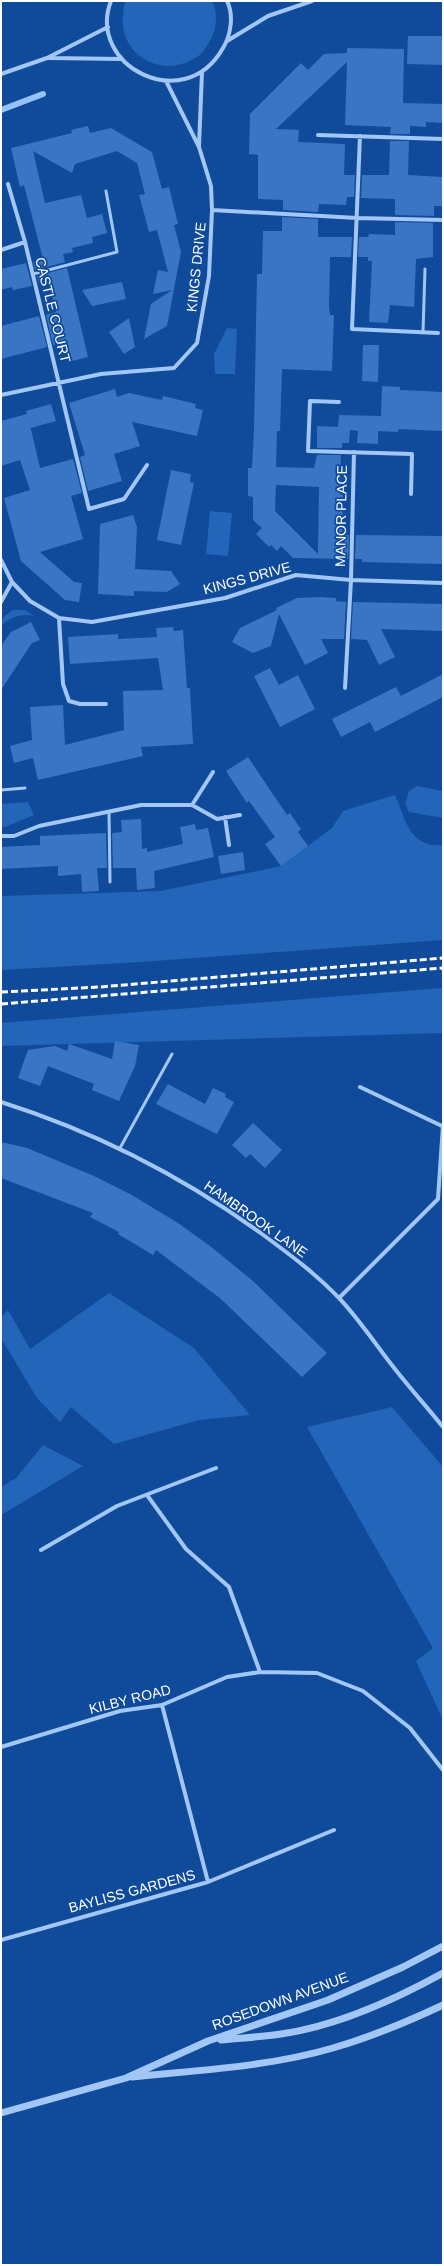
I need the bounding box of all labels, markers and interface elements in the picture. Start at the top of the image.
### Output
street label: KINGS DRIVE [183,221,209,313]
street label: CASTLE COURT [32,256,74,365]
street label: MANOR PLACE [332,465,350,567]
street label: KINGS DRIVE [201,559,293,597]
street label: HAMBROOK LANE [201,1177,311,1261]
street label: KILBY ROAD [87,1681,173,1717]
street label: BAYLISS GARDENS [67,1866,197,1916]
street label: ROSEDOWN AVENUE [210,1969,350,2033]

